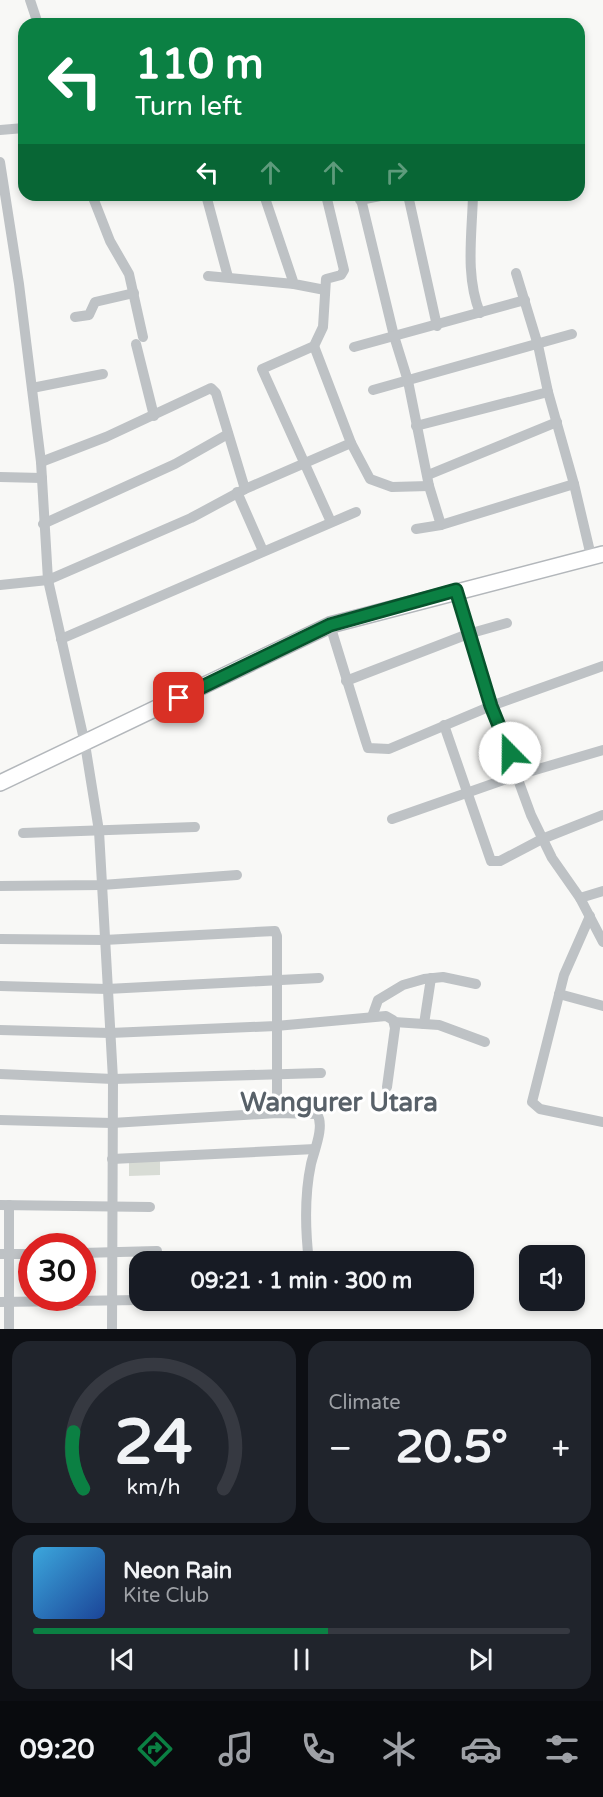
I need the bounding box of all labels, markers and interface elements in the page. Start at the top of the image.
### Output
text: 110 m [135,39,264,90]
icon: left [36,42,114,120]
text: Turn left [135,90,242,123]
icon: left [191,156,224,189]
icon: ahead [254,156,287,189]
icon: ahead [317,156,350,189]
icon: right [380,156,413,189]
pin [153,672,204,723]
icon: arrive [162,681,195,714]
position arrow [478,721,542,785]
district label: Wangurer Utara [240,1087,438,1118]
speed limit sign: 30 [18,1233,96,1311]
map controls [519,1245,585,1311]
button: sound [519,1245,585,1311]
text: 09:21 · 1 min · 300 m [191,1268,412,1294]
text: Climate [329,1391,401,1415]
text: 24 [115,1406,193,1481]
text: 20.5° [395,1421,508,1475]
text: − [329,1429,352,1468]
text: + [551,1429,570,1468]
text: km/h [127,1474,181,1500]
text: Neon Rain [123,1558,232,1584]
text: Kite Club [123,1584,209,1608]
icon: previous [106,1643,139,1676]
icon: pause [285,1643,318,1676]
icon: next [464,1643,497,1676]
icon: directions [134,1728,176,1770]
icon: music [215,1728,257,1770]
icon: phone [297,1728,339,1770]
icon: climate [378,1728,420,1770]
icon: car [460,1728,502,1770]
icon: filters [541,1728,583,1770]
text: 09:20 [20,1733,95,1766]

